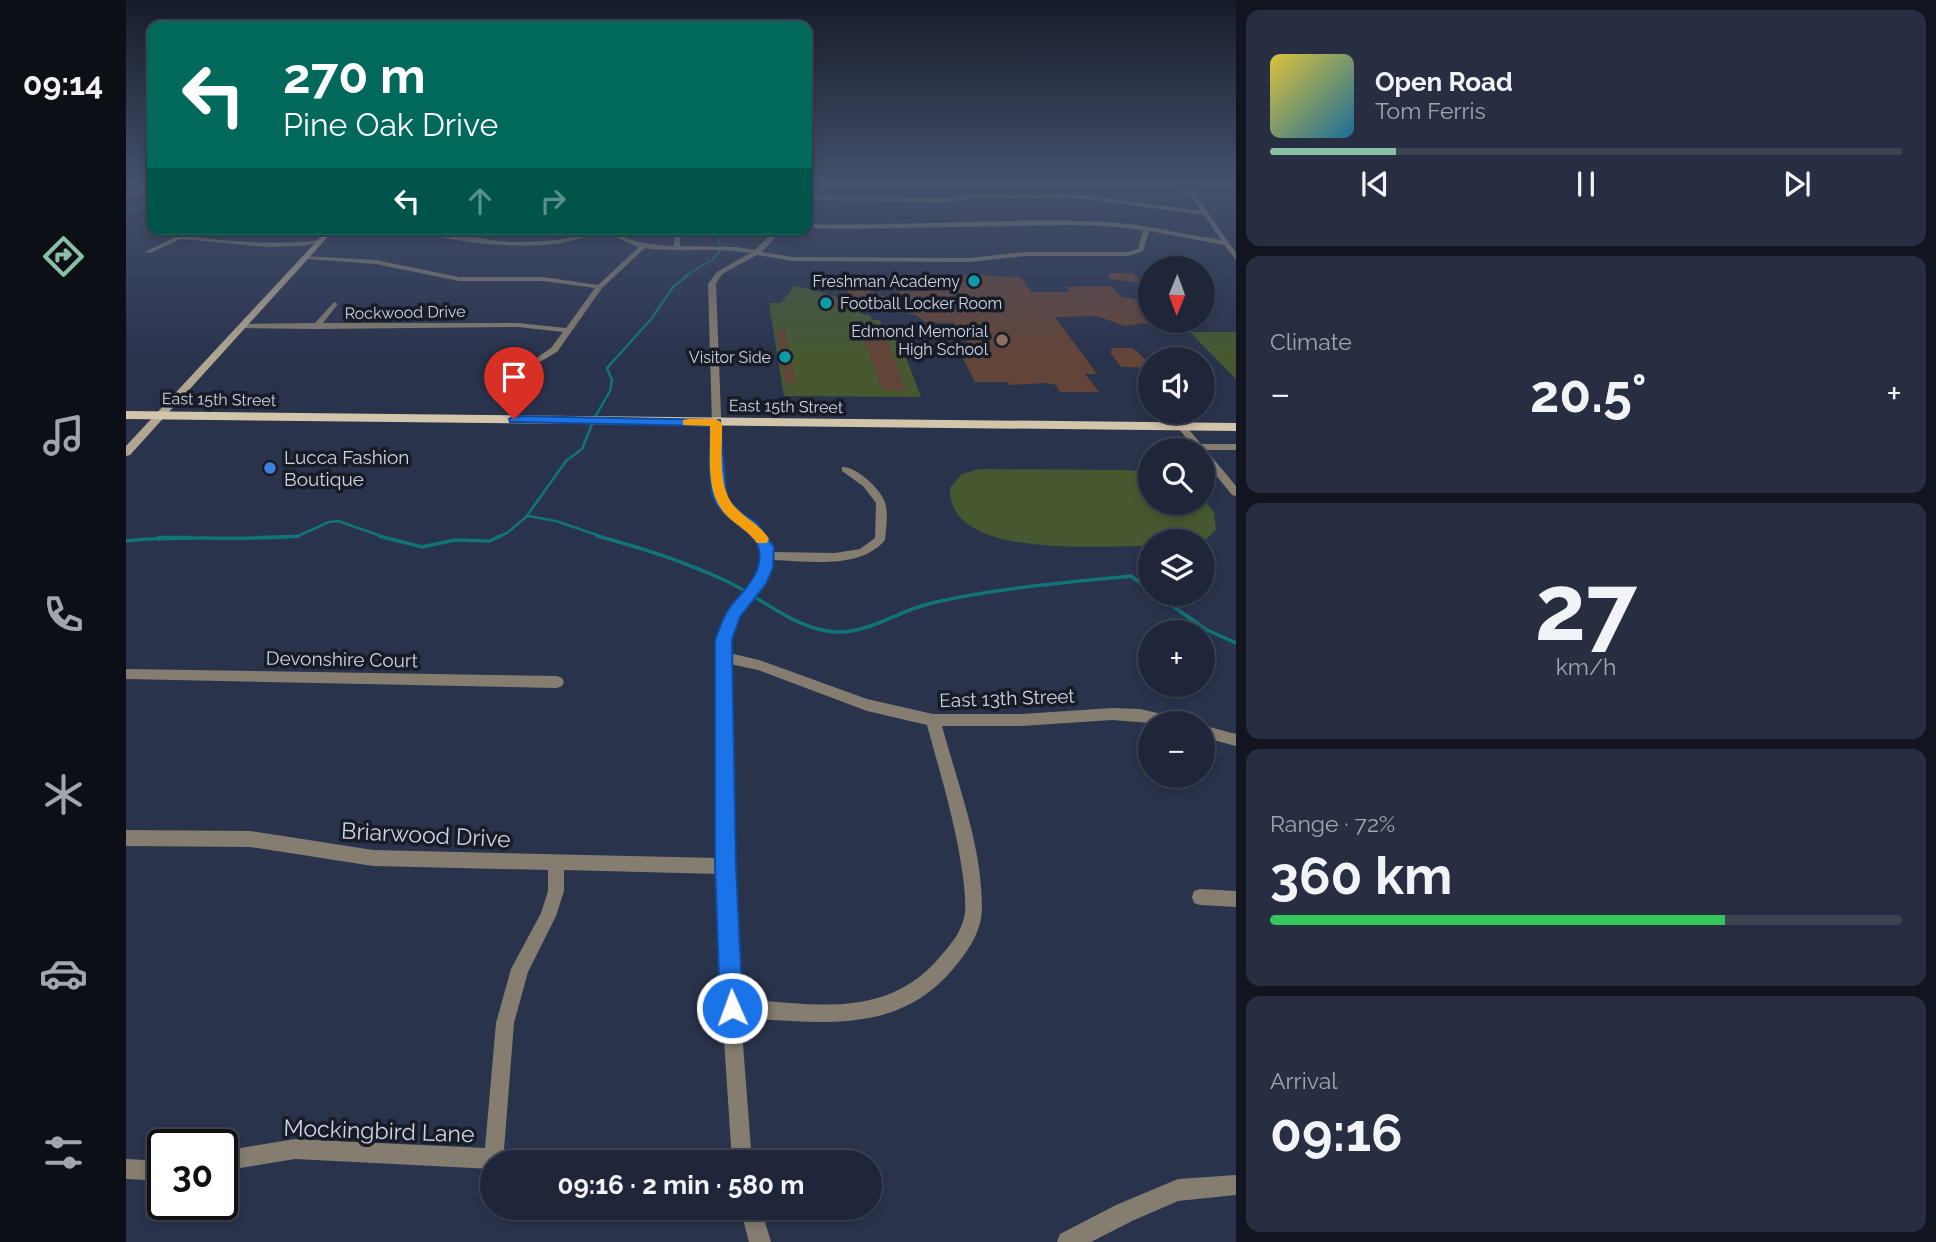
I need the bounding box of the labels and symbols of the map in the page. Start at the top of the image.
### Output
north arrow [1138,256,1214,332]
place label: Freshman Academy [812,272,960,291]
marker: Freshman Academy [966,273,982,289]
place label: Football Locker Room [840,294,1002,313]
marker: Football Locker Room [818,295,834,311]
street label: Rockwood Drive [344,302,466,323]
place label: Edmond Memorial High School [851,322,989,359]
marker: Edmond Memorial High School [994,332,1010,348]
pin [484,347,544,419]
place label: Visitor Side [689,348,771,367]
marker: Visitor Side [777,349,793,365]
street label: East 15th Street [162,389,277,410]
street label: East 15th Street [729,396,844,417]
place label: Lucca Fashion Boutique [284,446,409,490]
marker: Lucca Fashion Boutique [262,460,278,476]
street label: Devonshire Court [266,647,419,671]
street label: East 13th Street [939,685,1076,711]
street label: Briarwood Drive [341,817,511,852]
position arrow [695,971,769,1045]
street label: Mockingbird Lane [283,1114,475,1147]
speed limit sign: 30 [147,1129,238,1220]

